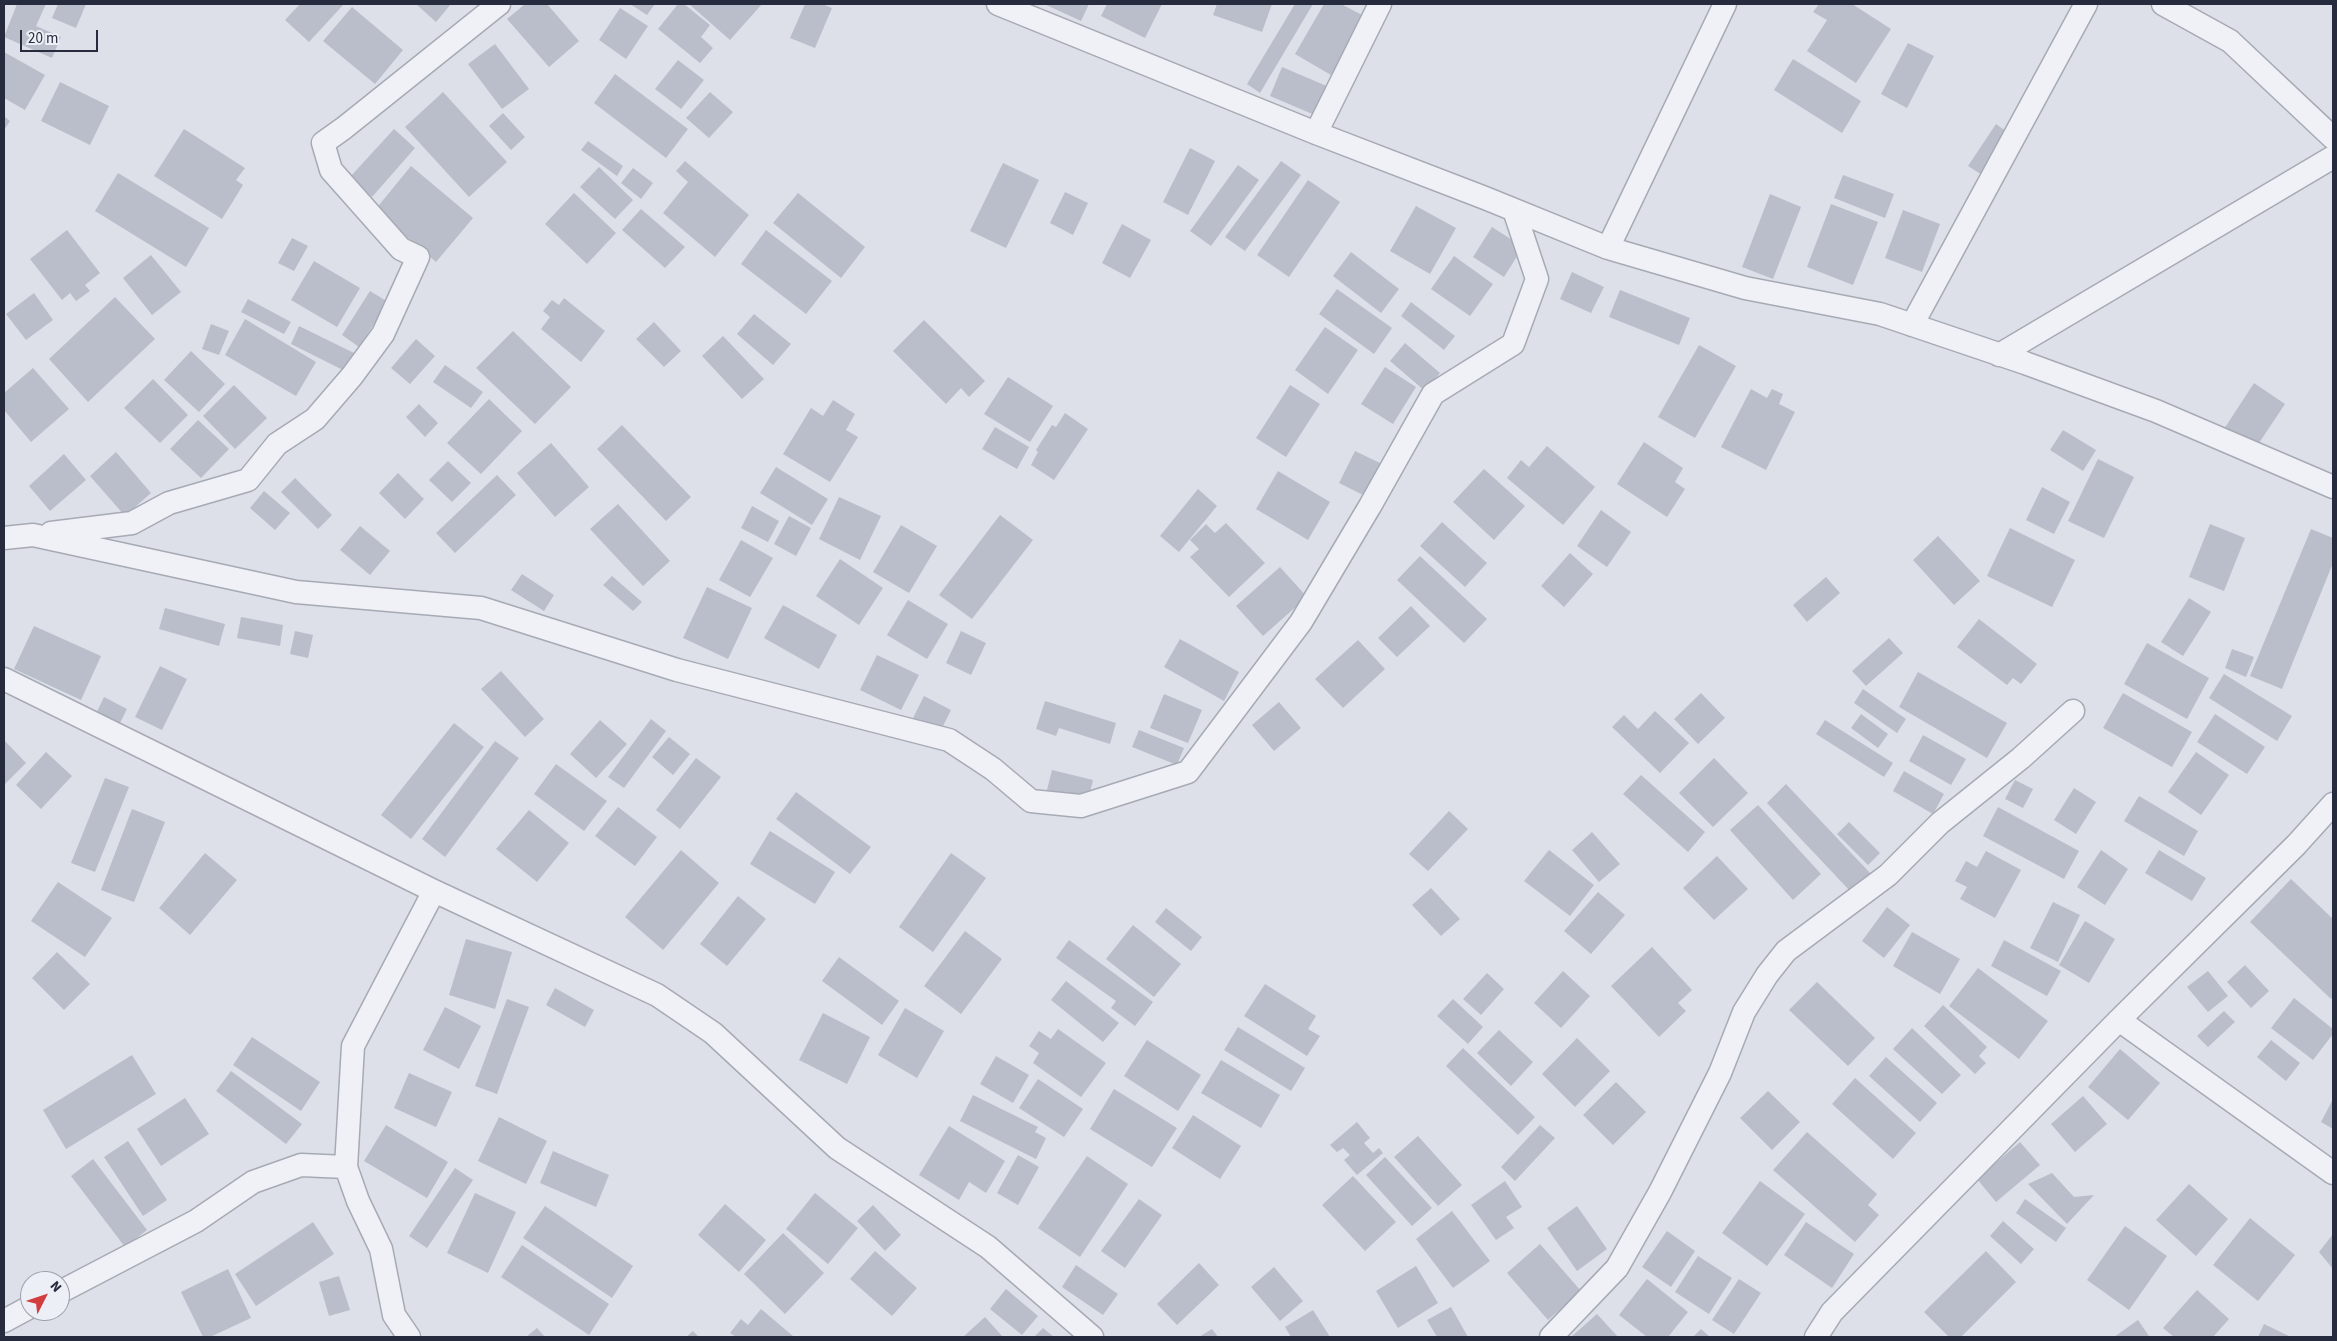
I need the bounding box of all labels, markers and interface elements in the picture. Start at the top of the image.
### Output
scale bar [22,20,100,52]
text: 20 m [28,28,58,49]
north arrow [20,1271,70,1321]
text: N [45,1277,66,1297]

